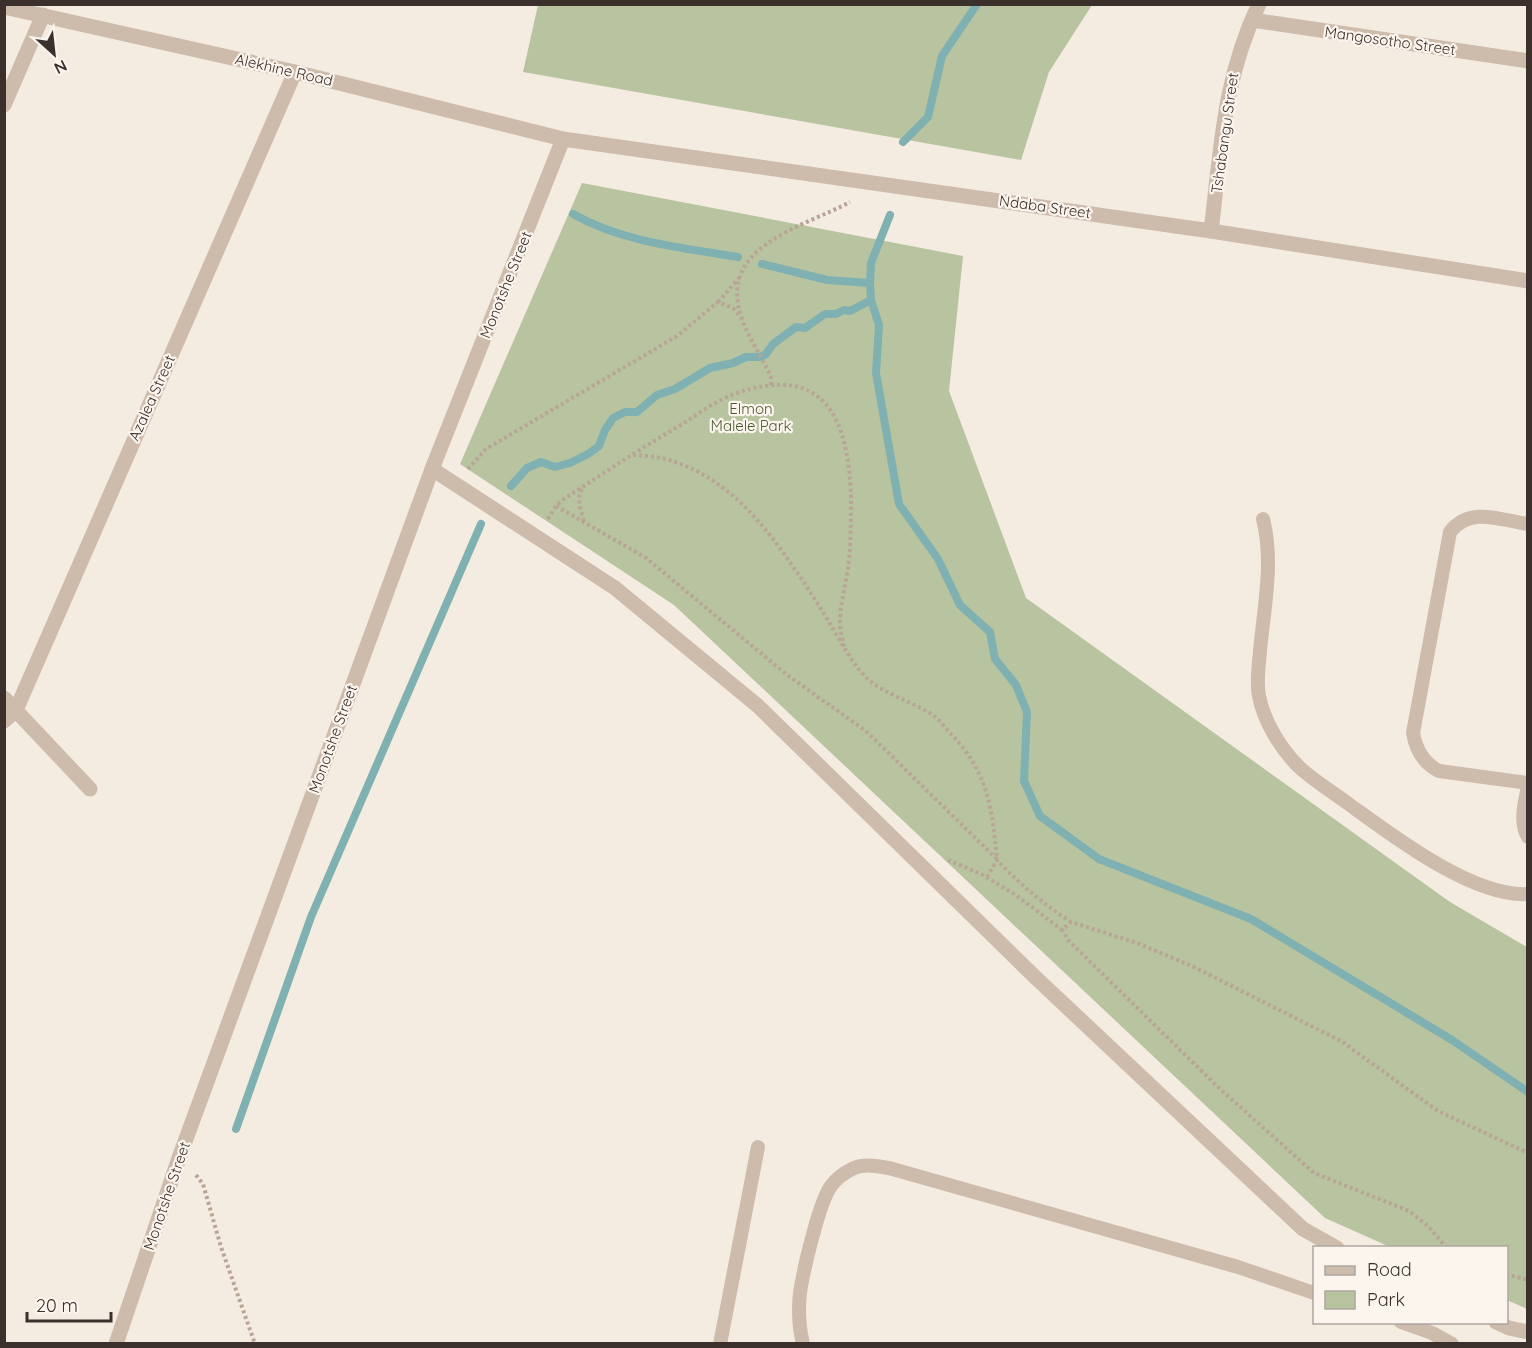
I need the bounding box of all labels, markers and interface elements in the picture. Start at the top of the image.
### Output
street label: Mangosotho Street [1323,22,1457,59]
north arrow [24,24,84,84]
street label: Alekhine Road [233,49,335,90]
text: N [51,56,71,79]
street label: Tshabangu Street [1207,71,1242,195]
street label: Ndaba Street [998,191,1092,222]
street label: Monotshe Street [475,229,536,341]
street label: Azalea Street [124,352,179,444]
park label: Elmon Malele Park [711,399,791,435]
street label: Monotshe Street [304,682,361,796]
street label: Monotshe Street [139,1139,194,1253]
legend [1313,1246,1508,1324]
text: Road [1367,1258,1412,1281]
scale bar [27,1285,111,1323]
text: Park [1367,1288,1405,1311]
text: 20 m [36,1294,78,1317]

